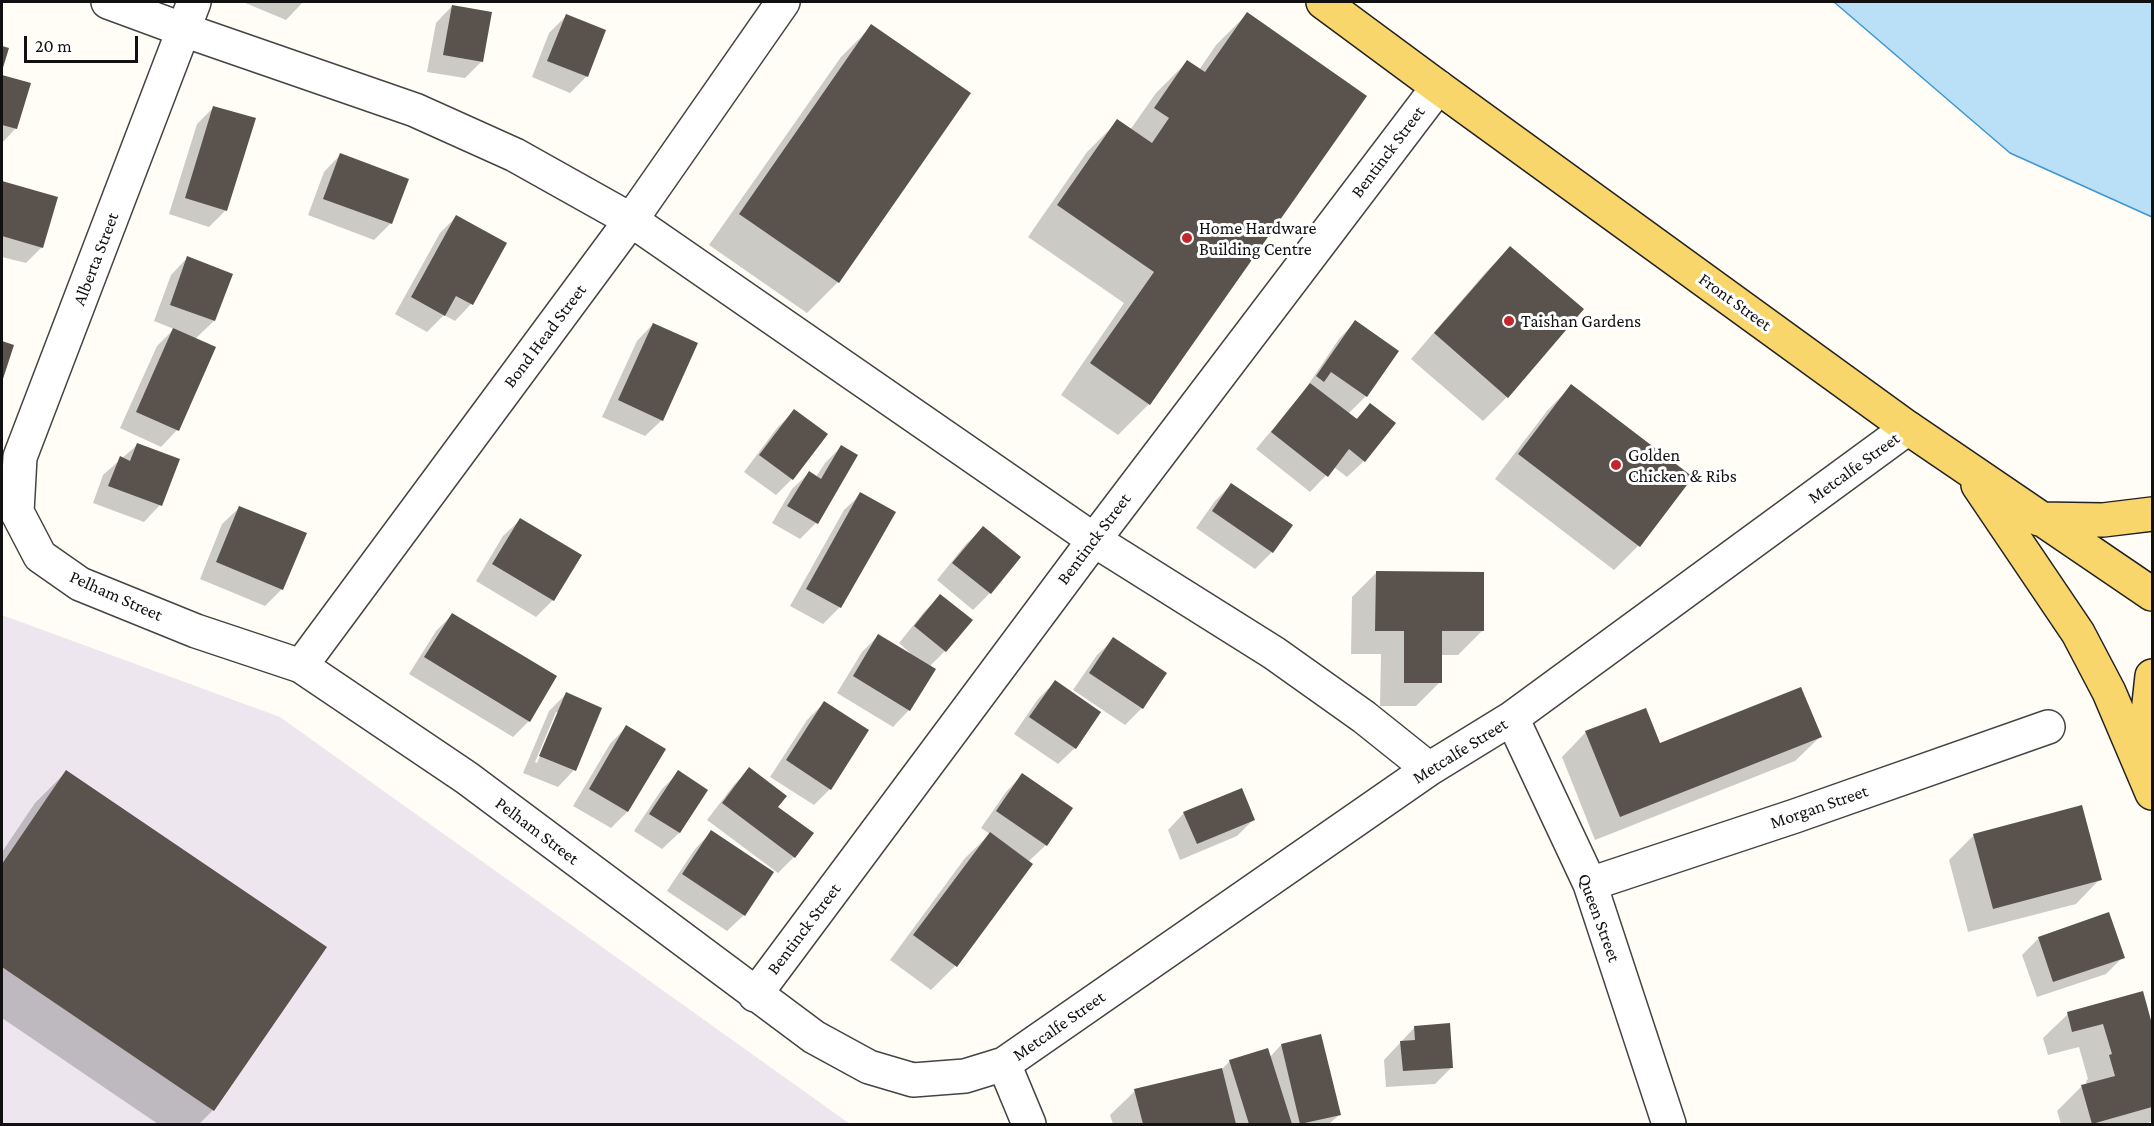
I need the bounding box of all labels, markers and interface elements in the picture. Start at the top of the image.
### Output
scale bar [27,24,141,62]
text: 20 m [35,36,72,56]
street label: Bentinck Street [1346,102,1430,202]
street label: Alberta Street [68,209,124,309]
place label: Home Hardware Building Centre [1199,217,1316,260]
marker: Home Hardware Building Centre [1180,231,1194,245]
street label: Front Street [1694,268,1776,336]
street label: Bond Head Street [499,280,591,392]
place label: Taishan Gardens [1521,310,1641,332]
marker: Taishan Gardens [1502,314,1516,328]
street label: Metcalfe Street [1804,428,1904,508]
place label: Golden Chicken & Ribs [1628,444,1737,486]
marker: Golden Chicken & Ribs [1609,458,1623,472]
street label: Bentinck Street [1052,489,1136,589]
street label: Pelham Street [66,566,166,626]
street label: Metcalfe Street [1409,713,1511,789]
street label: Morgan Street [1767,780,1871,834]
street label: Pelham Street [491,792,583,870]
street label: Queen Street [1573,871,1625,965]
street label: Bentinck Street [762,879,846,979]
street label: Metcalfe Street [1009,986,1109,1066]

